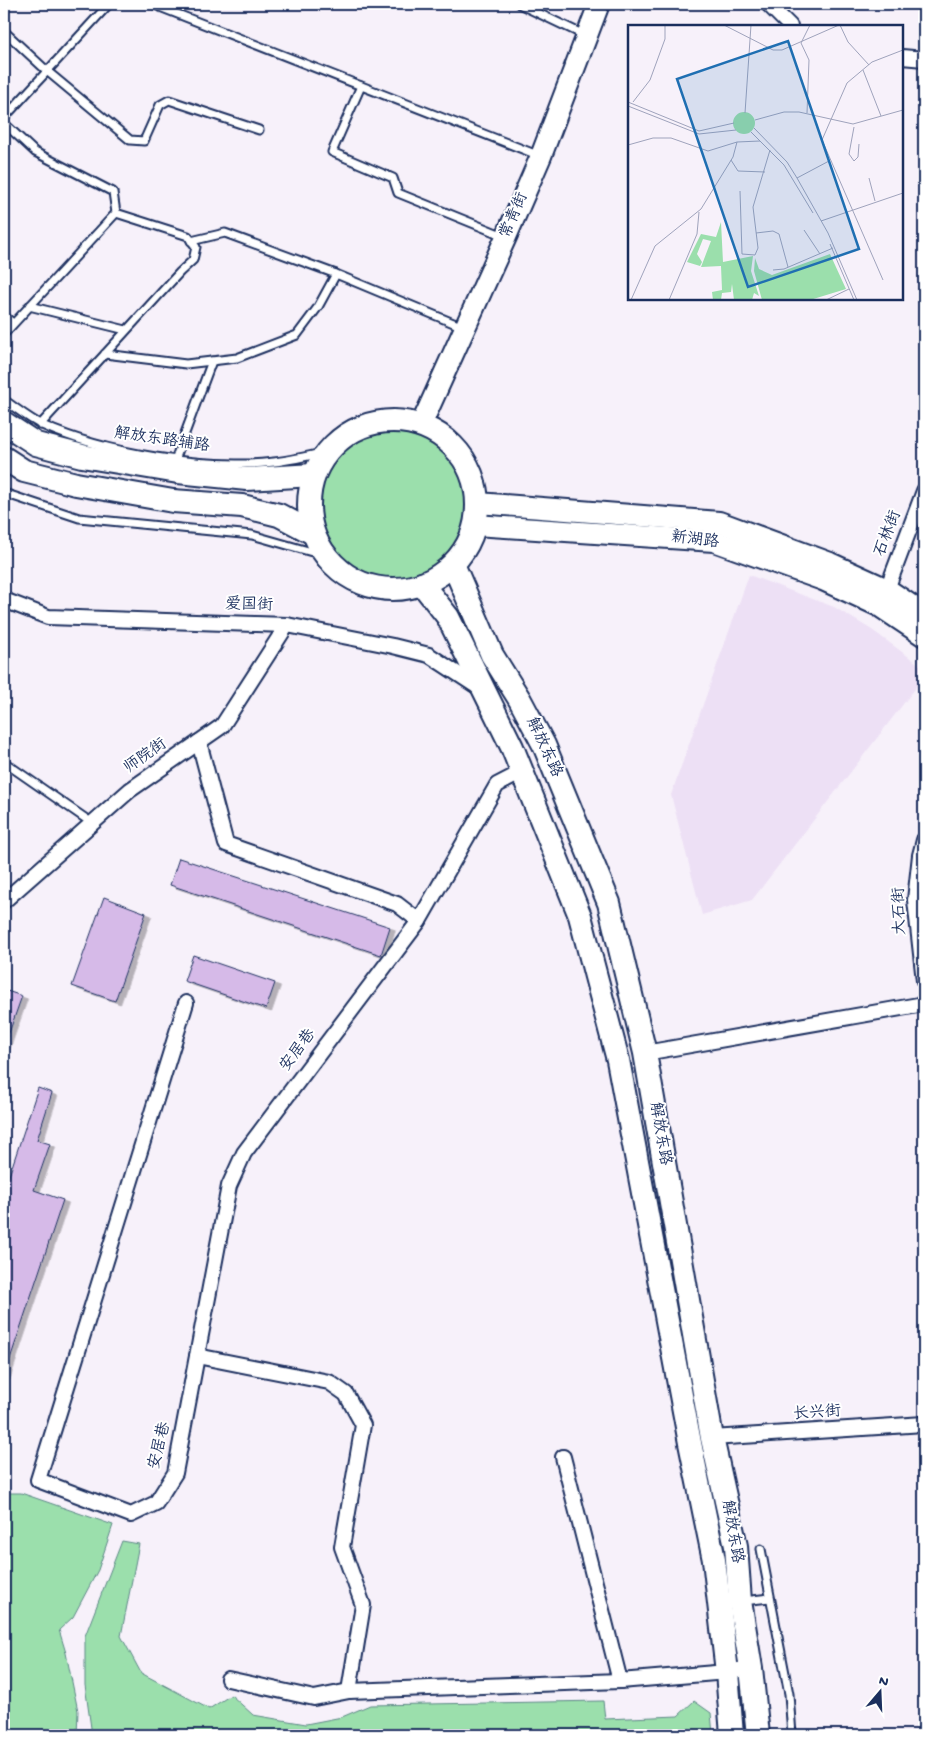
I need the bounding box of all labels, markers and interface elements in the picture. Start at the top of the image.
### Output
inset map [628,25,903,300]
street label: 常青街 [495,189,533,242]
street label: 解放东路辅路 [113,423,211,457]
street label: 石林街 [870,507,906,560]
street label: 新湖路 [670,527,720,553]
street label: 爱国街 [225,594,273,616]
street label: 解放东路 [521,714,567,781]
street label: 师院街 [120,735,171,779]
street label: 大石街 [890,887,911,935]
street label: 安居巷 [275,1025,321,1076]
street label: 解放东路 [644,1100,676,1167]
street label: 长兴街 [792,1402,842,1425]
street label: 安居巷 [144,1420,176,1472]
street label: 解放东路 [716,1498,748,1565]
north arrow [856,1666,906,1716]
text: N [876,1673,891,1692]

